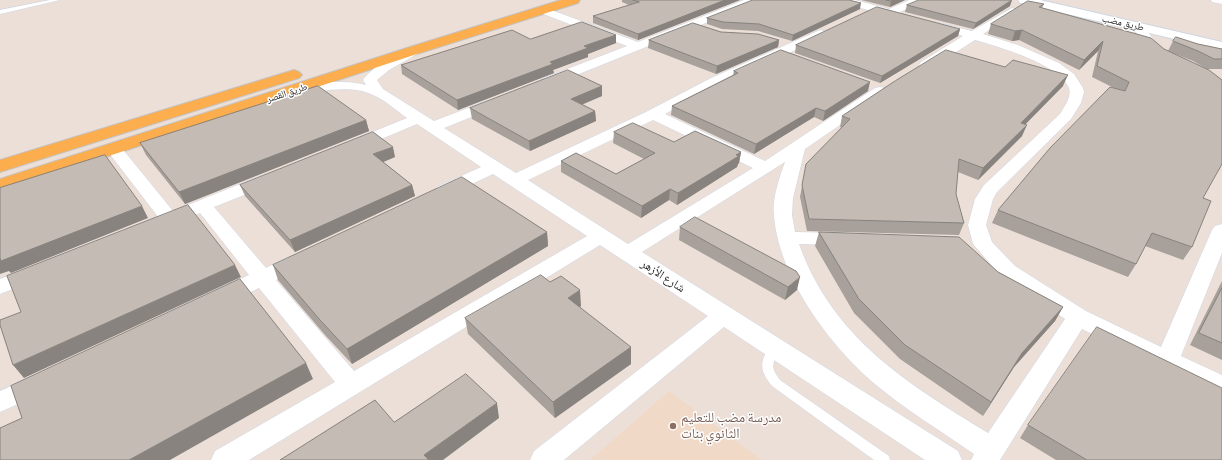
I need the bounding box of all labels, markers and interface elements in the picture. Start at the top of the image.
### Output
street label: طريق مضب [1101,12,1145,34]
street label: طريق القصر [265,81,309,105]
street label: شارع الأزهر [638,256,688,296]
place label: مدرسة مضب للتعليم الثانوي بنات [681,410,781,442]
marker: مدرسة مضب للتعليم الثانوي بنات [668,421,678,431]

